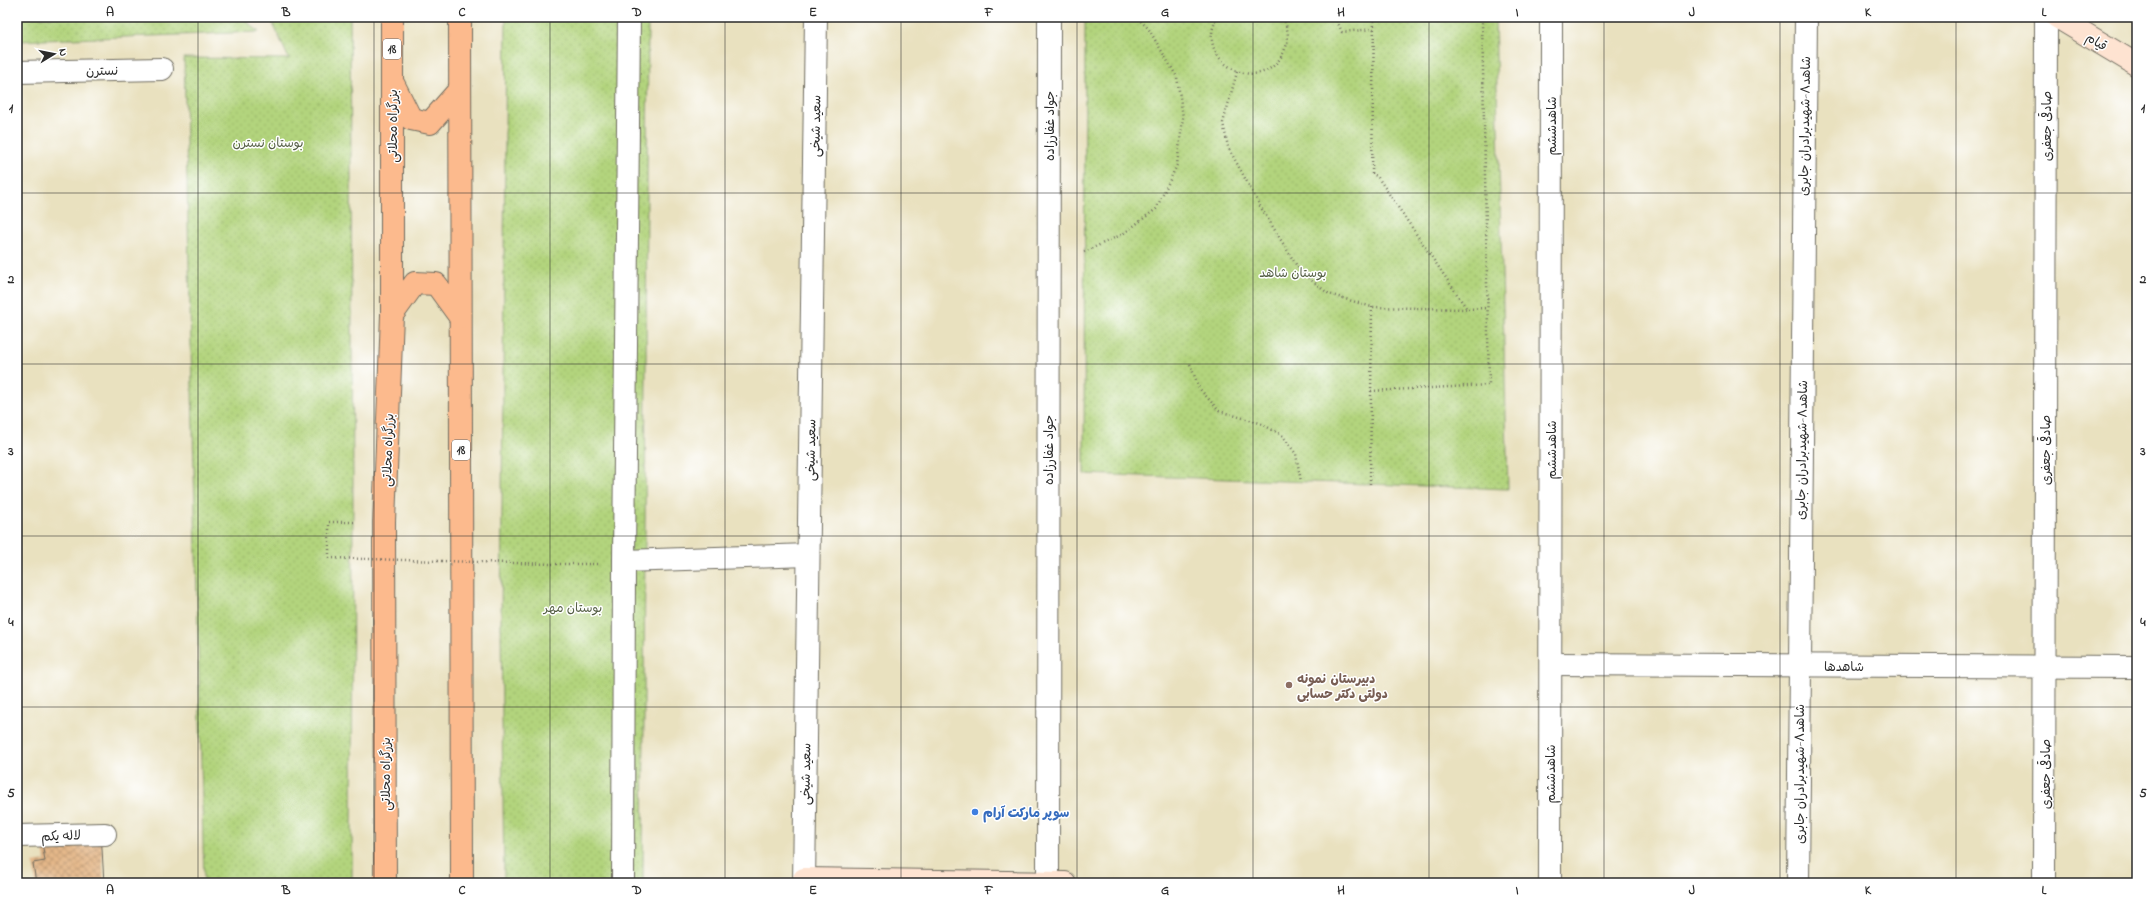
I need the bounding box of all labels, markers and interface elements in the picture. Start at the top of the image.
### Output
text: A [106,3,114,22]
text: B [281,3,291,22]
text: C [458,3,466,22]
text: D [631,3,642,22]
text: E [809,3,817,22]
text: F [984,3,994,22]
text: G [1161,3,1169,22]
text: H [1337,3,1345,22]
text: I [1515,3,1519,22]
text: J [1689,3,1695,22]
text: K [1865,3,1872,22]
text: L [2042,3,2048,22]
street label: قیام [2082,28,2111,56]
north arrow [34,34,74,74]
road number: 18 [383,39,401,59]
text: N [54,47,71,57]
street label: شاهد۸-شهیدبرادران جابری [1795,56,1816,196]
street label: نسترن [86,62,118,81]
street label: بزرگراه محلاتی [384,89,403,163]
street label: جواد غفارزاده [1041,91,1060,161]
street label: صادقی جعفری [2038,91,2057,161]
street label: سعید شیخی [806,95,827,157]
street label: شاهدششم [1543,96,1562,156]
text: 1 [9,99,14,118]
text: 1 [2141,99,2146,118]
park label: بوستان نسترن [232,134,304,153]
park label: بوستان شاهد [1259,264,1327,283]
text: 2 [7,270,15,289]
text: 2 [2139,270,2147,289]
street label: شاهد۸-شهیدبرادران جابری [1792,380,1813,520]
street label: بزرگراه محلاتی [378,413,399,487]
street label: جواد غفارزاده [1040,415,1059,485]
street label: صادقی جعفری [2037,415,2056,485]
street label: سعید شیخی [801,419,822,481]
street label: شاهدششم [1543,420,1562,480]
road number: 18 [452,440,470,460]
text: 3 [7,442,14,461]
text: 3 [2139,442,2146,461]
park label: بوستان مهر [543,599,602,618]
text: 4 [7,613,14,632]
text: 4 [2139,613,2146,632]
street label: شاهدها [1824,658,1864,677]
place label: دبیرستان نمونه دولتی دکتر حسابی [1297,670,1388,704]
marker: دبیرستان نمونه دولتی دکتر حسابی [1284,680,1294,690]
street label: شاهد۸-شهیدبرادران جابری [1791,704,1810,844]
street label: بزرگراه محلاتی [377,737,396,811]
street label: صادقی جعفری [2037,739,2056,809]
street label: سعید شیخی [796,743,817,805]
street label: شاهدششم [1542,744,1561,804]
text: 5 [7,784,15,803]
text: 5 [2139,784,2147,803]
place label: سوپر مارکت آرام [983,804,1070,823]
marker: سوپر مارکت آرام [970,807,980,817]
street label: لاله یکم [41,826,81,847]
text: A [106,881,114,900]
text: B [281,881,291,900]
text: C [458,881,466,900]
text: D [631,881,642,900]
text: E [809,881,817,900]
text: F [984,881,994,900]
text: G [1161,881,1169,900]
text: H [1337,881,1345,900]
text: I [1515,881,1519,900]
text: J [1689,881,1695,900]
text: K [1865,881,1872,900]
text: L [2042,881,2048,900]

